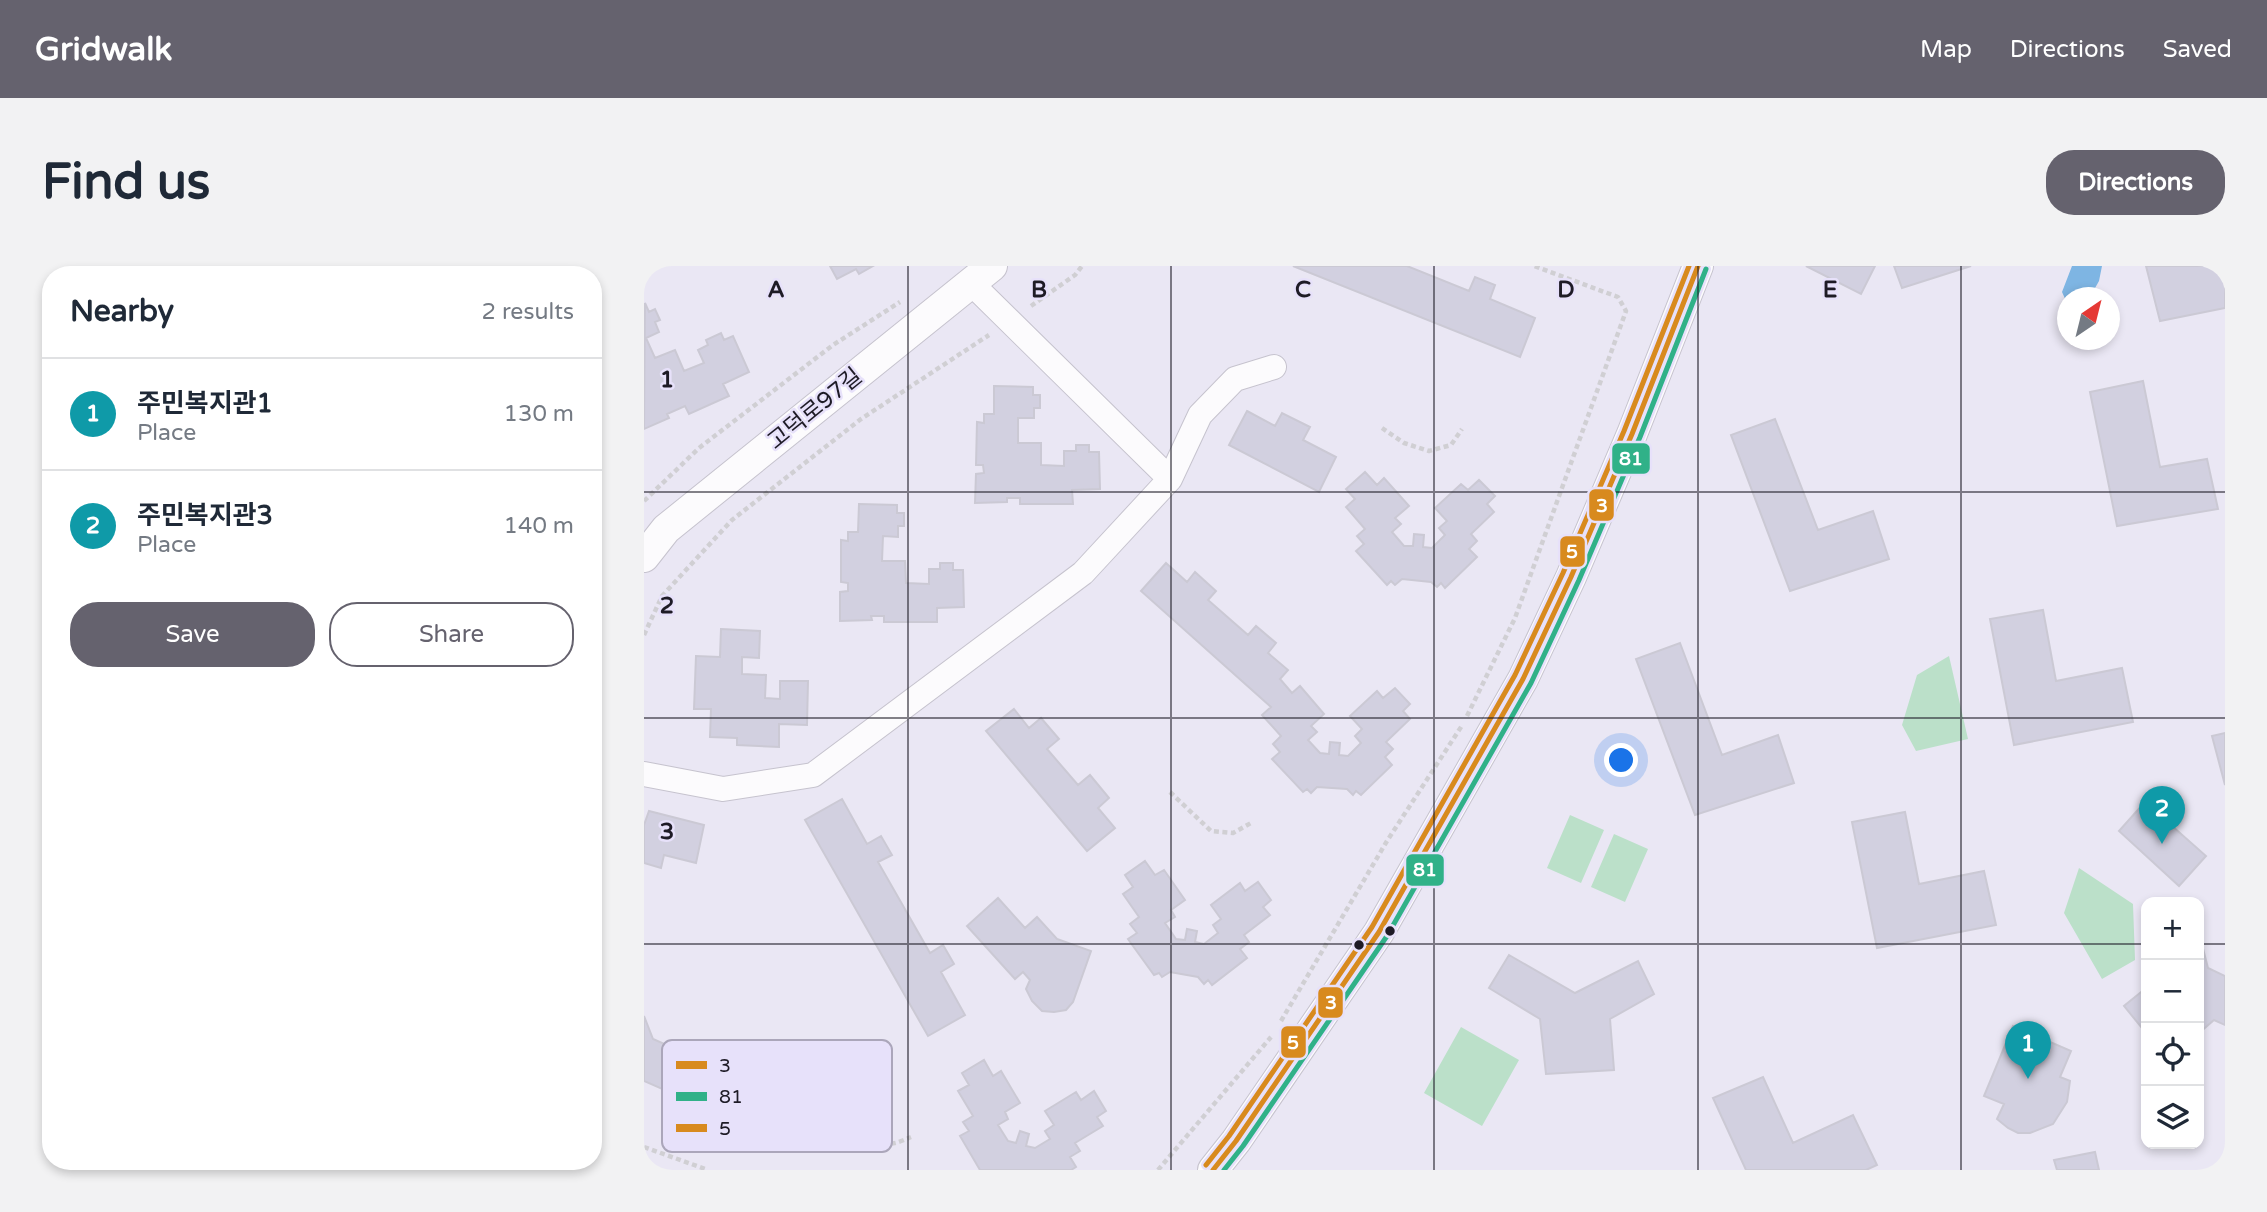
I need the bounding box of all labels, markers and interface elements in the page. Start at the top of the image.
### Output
text: Gridwalk [35,30,172,69]
text: Map [1920,35,1972,64]
text: Directions [2010,35,2125,64]
text: Saved [2163,35,2232,64]
button: Directions [2046,150,2225,215]
text: Find us [42,153,210,212]
text: A [767,276,785,304]
text: B [1031,276,1047,304]
text: C [1295,276,1311,304]
text: D [1557,276,1575,304]
text: E [1823,276,1837,304]
north arrow [2057,287,2120,350]
text: Nearby [70,293,174,330]
text: 2 results [481,298,574,326]
street label: 고덕로97길 [762,362,868,456]
text: 1 [660,366,674,394]
text: 주민복지관1 [137,388,273,419]
text: 1 [86,400,100,428]
text: 130 m [504,400,574,428]
text: Place [137,419,196,447]
line badge: 81 [1611,442,1651,475]
text: 81 [1619,448,1643,470]
line badge: 3 [1588,488,1615,522]
text: 3 [1596,495,1608,517]
text: 주민복지관3 [137,500,273,531]
text: 2 [86,512,100,540]
text: 140 m [504,512,574,540]
text: Place [137,531,196,559]
line badge: 5 [1559,535,1586,568]
text: 5 [1566,541,1578,563]
text: 2 [660,592,674,620]
button: Save [70,602,315,667]
button: Share [329,602,574,667]
your location [1604,743,1638,777]
pin: 2 [2139,786,2185,844]
text: 3 [660,818,674,846]
line badge: 81 [1405,853,1445,887]
text: 81 [1413,859,1437,881]
map controls [2141,897,2204,1149]
button: + [2141,897,2204,960]
unlabelled marker [1383,924,1397,938]
unlabelled marker [1352,938,1366,952]
button: − [2141,960,2204,1023]
line badge: 3 [1317,986,1344,1019]
text: 3 [1325,992,1337,1014]
pin: 1 [2005,1021,2051,1079]
button: locate [2141,1023,2204,1086]
line badge: 5 [1280,1025,1307,1059]
text: 5 [1287,1032,1299,1054]
legend [662,1040,892,1152]
text: 3 [719,1055,731,1077]
text: 81 [719,1086,743,1108]
button: layers [2141,1086,2204,1149]
text: 5 [719,1118,731,1140]

